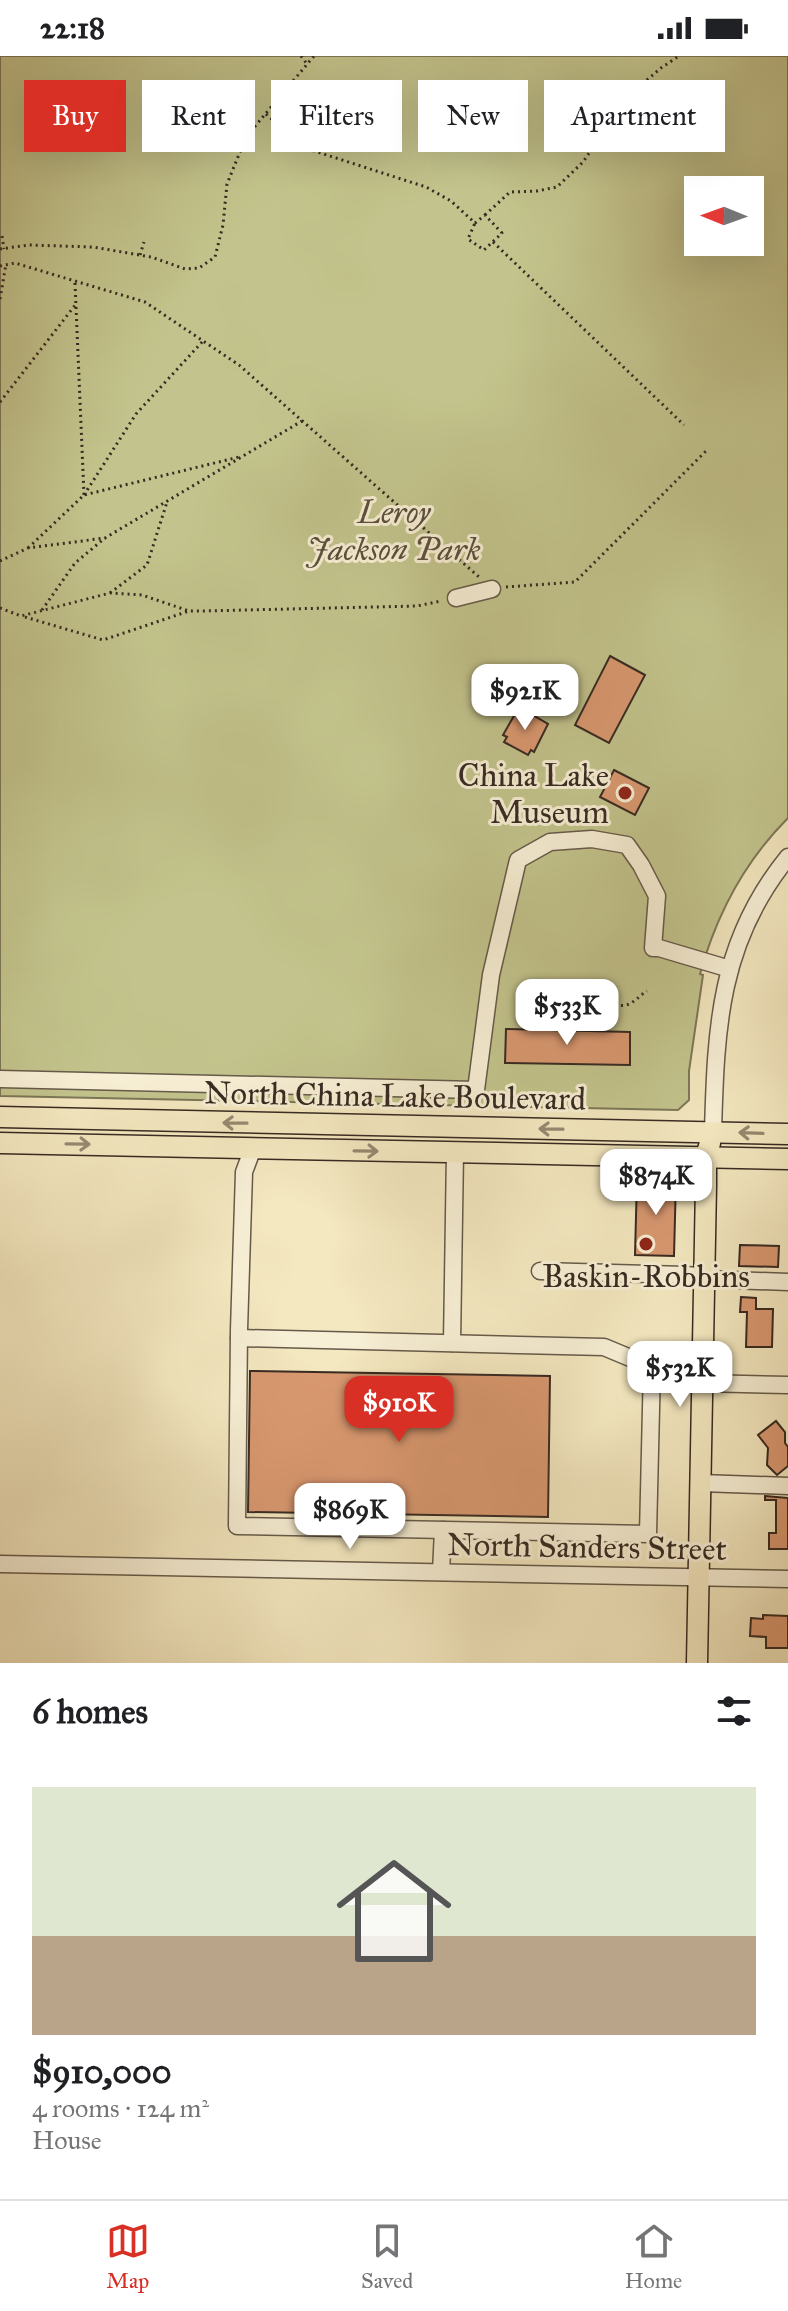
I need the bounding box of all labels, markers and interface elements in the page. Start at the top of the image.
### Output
text: 22:18 [40,10,105,46]
chip: Buy [24,80,126,152]
chip: Rent [142,80,255,152]
chip: Filters [271,80,402,152]
chip: New [418,80,528,152]
chip: Apartment [544,80,725,152]
north arrow [684,176,764,256]
map controls [684,176,764,256]
park label: Leroy Jackson Park [305,493,481,569]
pin: $921K [469,664,581,732]
text: $921K [489,674,561,706]
place label: China Lake Museum [458,756,609,832]
marker: China Lake Museum [616,784,634,802]
pin: $533K [511,979,623,1047]
text: $533K [534,989,600,1021]
street label: North China Lake Boulevard [204,1073,586,1119]
one-way arrow [222,1115,249,1130]
one-way arrow [538,1121,565,1137]
one-way arrow [738,1126,765,1141]
one-way arrow [64,1137,91,1152]
one-way arrow [352,1143,379,1158]
pin: $874K [600,1149,712,1217]
text: $874K [618,1159,694,1191]
marker: Baskin-Robbins [637,1235,655,1253]
place label: Baskin-Robbins [542,1257,750,1296]
pin: $532K [624,1341,736,1409]
text: $532K [645,1351,715,1383]
pin: $910K [343,1376,455,1444]
text: $910K [362,1386,436,1418]
pin: $869K [294,1483,406,1551]
text: $869K [312,1493,388,1525]
street label: North Sanders Street [447,1525,727,1569]
icon: filters [712,1689,756,1733]
text: 6 homes [32,1691,148,1732]
icon: home [322,1839,466,1983]
text: $910,000 [32,2051,172,2092]
text: 4 rooms · 124 m² [32,2092,209,2124]
text: House [32,2124,102,2156]
tab: Map [106,2219,150,2294]
tab: Saved [361,2219,413,2294]
tab: Home [625,2219,682,2294]

